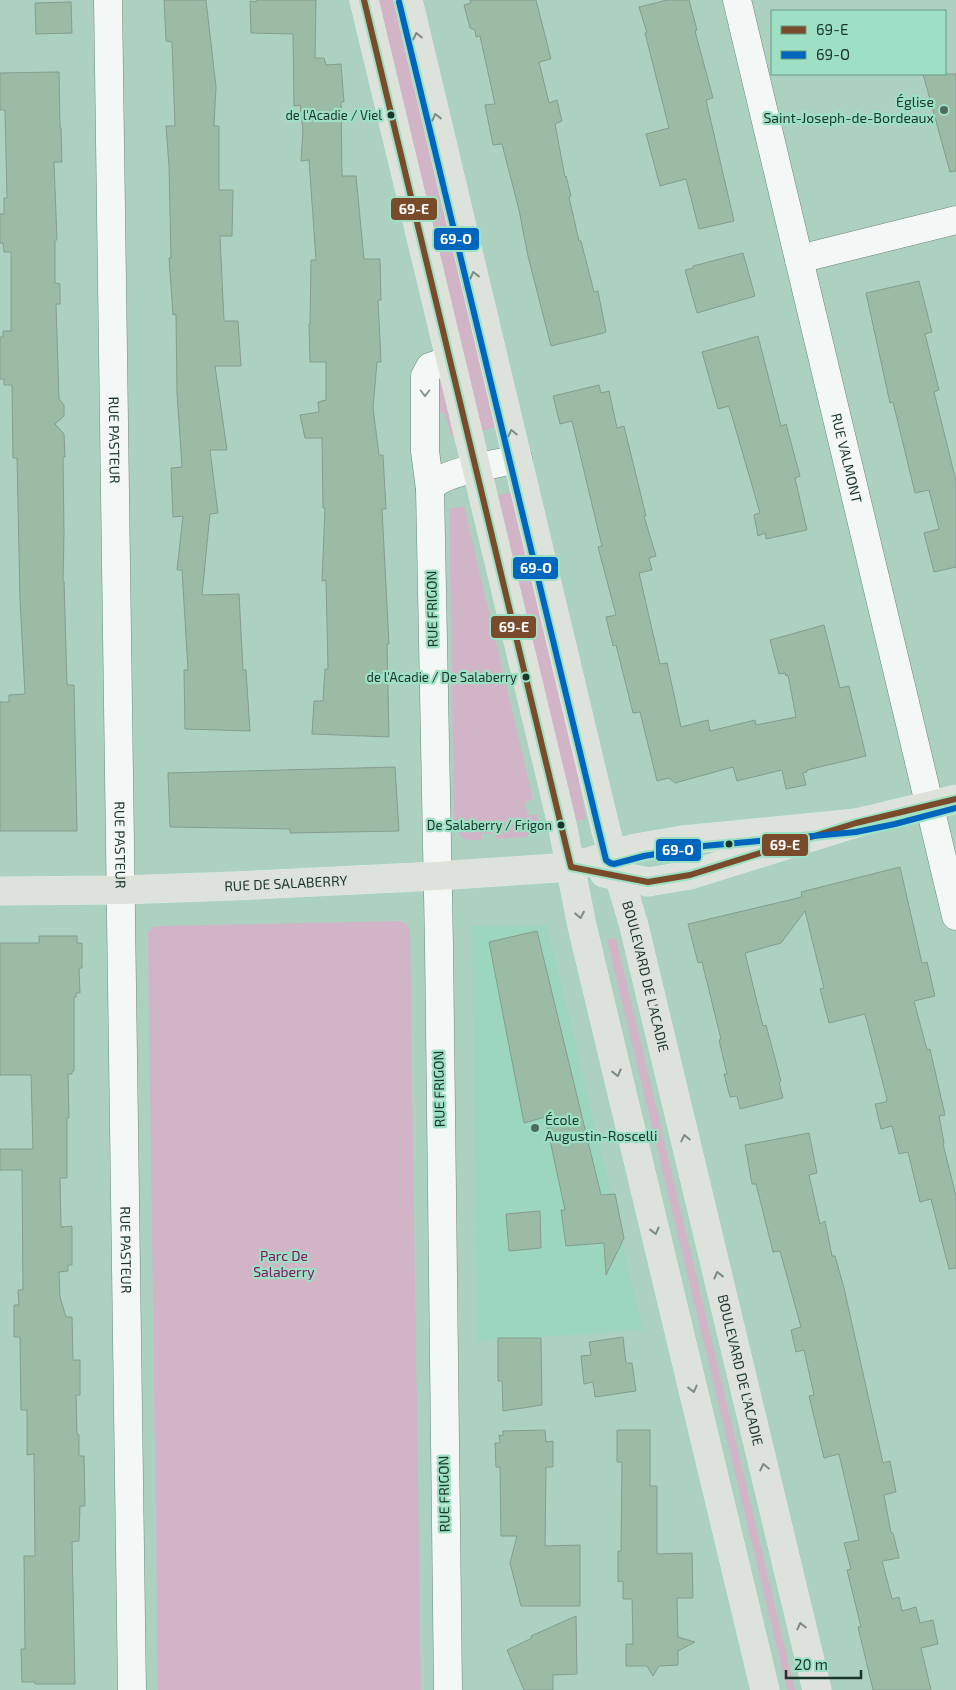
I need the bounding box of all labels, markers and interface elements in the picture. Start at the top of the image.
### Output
legend [771,10,946,75]
text: 69-E [816,20,848,38]
one-way arrow [412,32,423,41]
text: 69-O [816,45,850,63]
place label: Église Saint-Joseph-de-Bordeaux [763,93,935,126]
marker: Église Saint-Joseph-de-Bordeaux [938,104,950,116]
place label: de l'Acadie / Viel [285,107,382,123]
marker: de l'Acadie / Viel [386,110,396,120]
one-way arrow [431,112,442,121]
line badge: 69-E [390,197,438,221]
text: 69-E [399,200,429,217]
line badge: 69-O [433,227,480,251]
text: 69-O [440,230,472,247]
one-way arrow [469,270,480,279]
one-way arrow [420,390,430,397]
street label: RUE PASTEUR [106,396,124,484]
street label: RUE VALMONT [828,411,866,505]
one-way arrow [507,428,518,437]
line badge: 69-O [512,556,559,580]
text: 69-O [520,559,552,576]
street label: RUE FRIGON [422,570,441,648]
line badge: 69-E [490,615,537,639]
text: 69-E [499,618,529,635]
place label: de l'Acadie / De Salaberry [366,669,517,685]
marker: de l'Acadie / De Salaberry [521,672,531,682]
street label: RUE PASTEUR [111,801,130,889]
place label: De Salaberry / Frigon [427,817,552,833]
marker: De Salaberry / Frigon [556,820,566,830]
line badge: 69-E [761,833,809,857]
text: 69-E [770,836,800,853]
line badge: 69-O [655,838,702,862]
unlabelled marker [724,839,734,849]
text: 69-O [662,841,694,858]
street label: RUE DE SALABERRY [224,871,348,894]
street label: BOULEVARD DE L'ACADIE [619,899,673,1054]
one-way arrow [574,910,585,919]
street label: RUE FRIGON [429,1050,448,1128]
one-way arrow [611,1068,622,1077]
place label: École Augustin-Roscelli [545,1111,658,1144]
marker: École Augustin-Roscelli [529,1122,541,1134]
one-way arrow [680,1134,691,1143]
street label: RUE PASTEUR [117,1206,135,1294]
one-way arrow [649,1226,660,1235]
park label: Parc De Salaberry [253,1247,315,1280]
one-way arrow [713,1271,724,1280]
street label: BOULEVARD DE L'ACADIE [715,1293,767,1448]
one-way arrow [687,1384,698,1393]
street label: RUE FRIGON [434,1455,453,1533]
one-way arrow [759,1463,770,1472]
one-way arrow [796,1621,807,1630]
scale bar [786,1648,861,1680]
text: 20 m [794,1655,828,1673]

